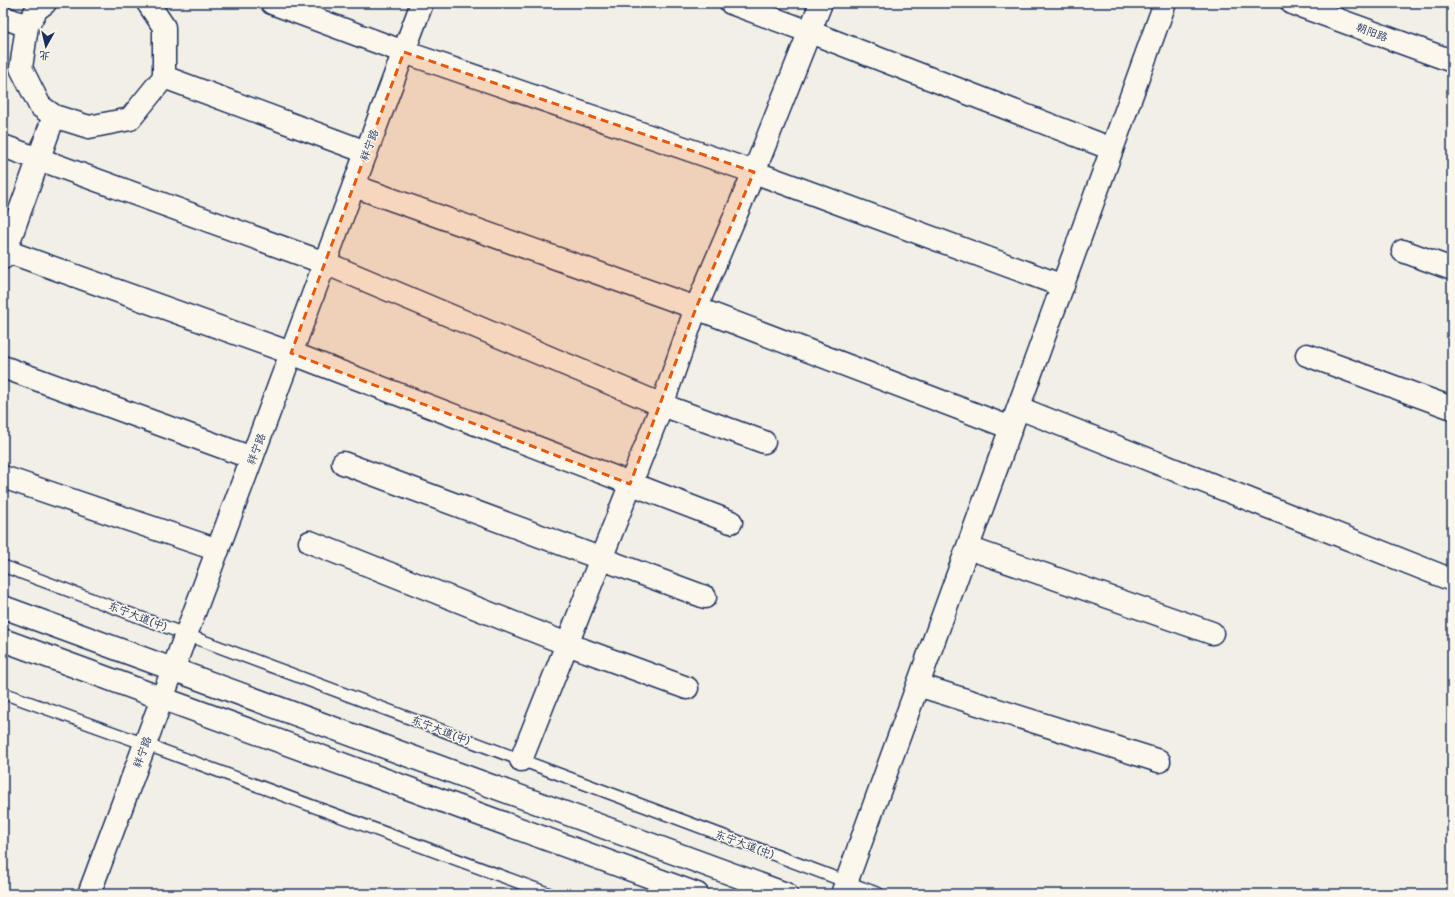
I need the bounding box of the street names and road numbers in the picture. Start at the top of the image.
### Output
street label: 朝阳路 [1354,21,1390,44]
street label: 祥宁路 [358,127,381,163]
street label: 祥宁路 [244,431,268,467]
street label: 东宁大道(中) [106,599,169,634]
street label: 东宁大道(中) [409,713,472,748]
street label: 祥宁路 [131,734,154,770]
street label: 东宁大道(中) [713,828,776,861]

